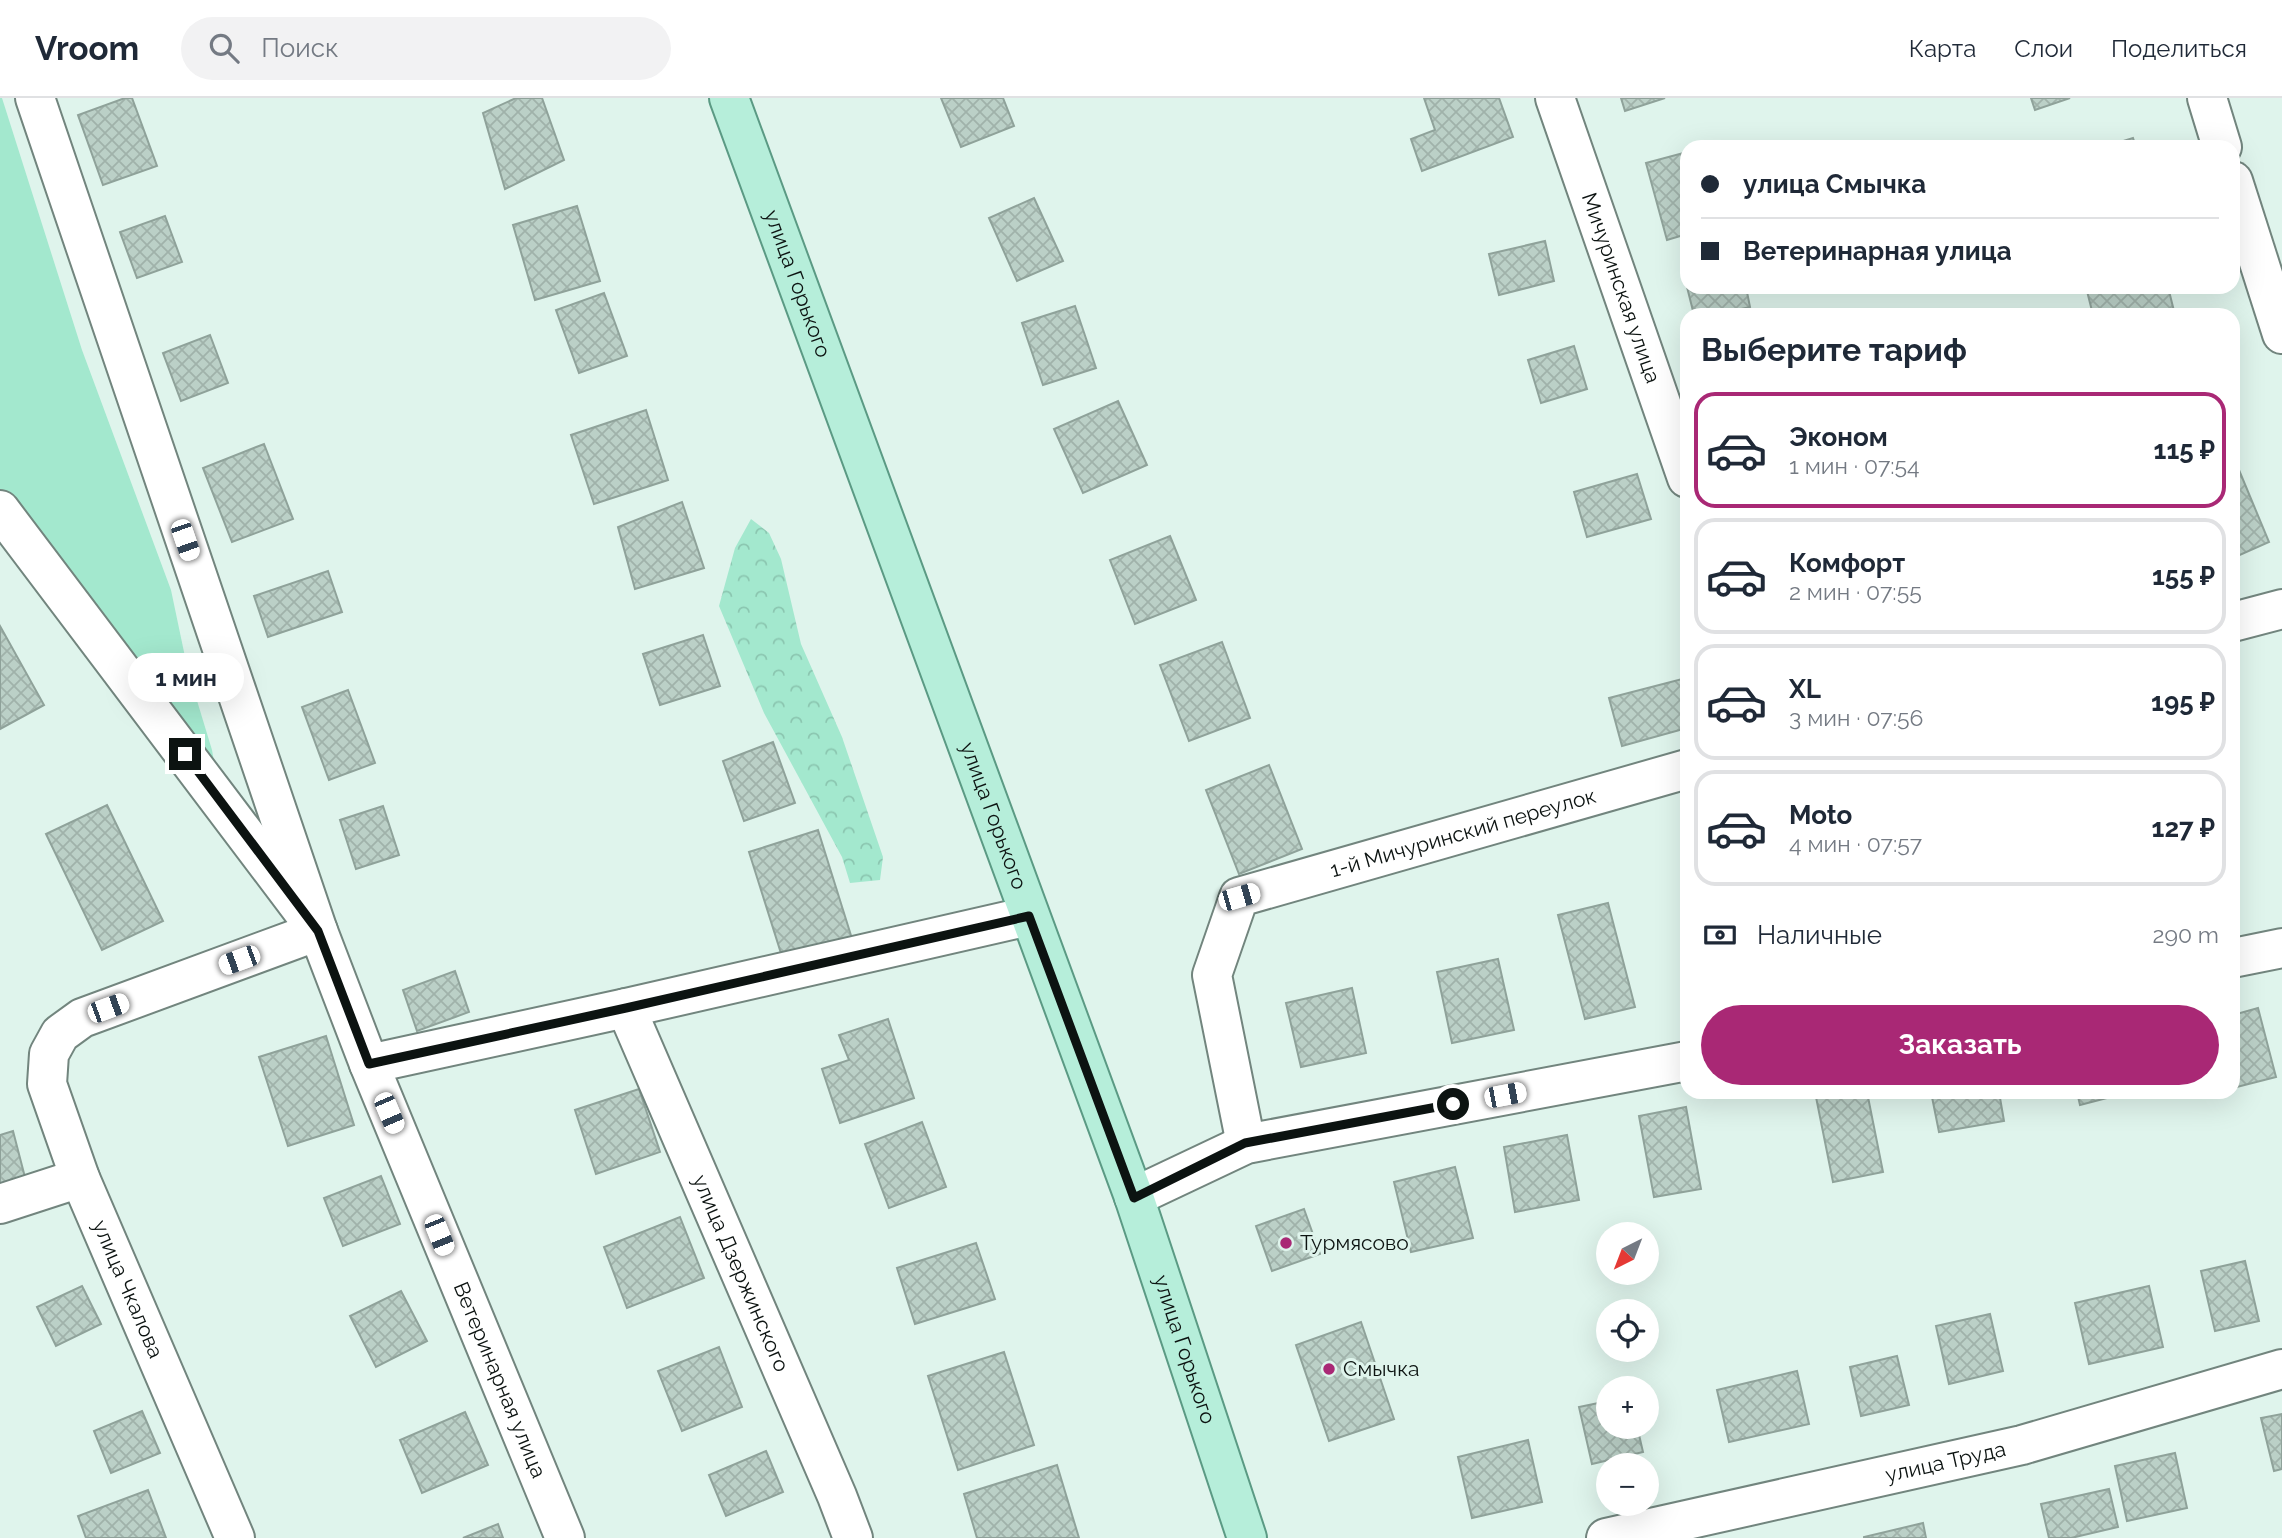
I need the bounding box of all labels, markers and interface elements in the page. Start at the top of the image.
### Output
search box [181,17,671,80]
text: Vroom [35,29,139,68]
icon: search [205,29,243,67]
text: Поиск [261,33,338,63]
text: Карта [1909,34,1976,63]
text: Слои [2014,34,2073,63]
text: Поделиться [2111,34,2247,63]
text: улица Смычка [1743,169,1926,199]
street label: Мичуринская улица [1577,189,1666,386]
street label: улица Горького [759,206,837,361]
text: Ветеринарная улица [1743,236,2012,266]
text: Выберите тариф [1701,331,1967,368]
icon: car [1705,419,1768,482]
text: Эконом [1789,422,1888,452]
text: 115 ₽ [2154,435,2215,465]
text: 1 мин · 07:54 [1789,452,1920,479]
car [169,517,202,563]
icon: car [1705,545,1768,608]
text: Комфорт [1789,548,1905,578]
text: 155 ₽ [2152,561,2215,591]
text: 2 мин · 07:55 [1789,578,1922,605]
callout: 1 мин [127,652,243,702]
text: 1 мин [155,664,217,691]
icon: car [1705,671,1768,734]
text: XL [1789,674,1821,704]
text: 195 ₽ [2151,687,2215,717]
text: 3 мин · 07:56 [1789,704,1923,731]
route end [169,738,201,770]
street label: улица Горького [955,738,1033,893]
street label: 1-й Мичуринский переулок [1327,783,1599,882]
icon: car [1705,797,1768,860]
text: Moto [1789,800,1852,830]
text: 127 ₽ [2152,813,2215,843]
text: 4 мин · 07:57 [1789,830,1922,857]
car [1216,881,1263,913]
icon: cash [1701,916,1739,954]
text: Наличные [1757,920,1882,950]
text: 290 m [2152,921,2219,948]
car [216,943,263,977]
car [85,991,132,1025]
button: Заказать [1701,1005,2219,1085]
car [1483,1081,1528,1109]
route start [1437,1088,1469,1120]
car [372,1090,407,1136]
street label: улица Дзержинского [688,1171,795,1375]
car [422,1212,457,1258]
street label: улица Чкалова [88,1216,169,1362]
north arrow [1596,1222,1659,1284]
map controls [1596,1222,1659,1516]
place label: Турмясово [1300,1230,1409,1255]
marker: Турмясово [1278,1235,1294,1251]
street label: улица Горького [1149,1272,1221,1427]
street label: Ветеринарная улица [449,1278,552,1481]
button: locate [1596,1299,1659,1362]
place label: Смычка [1343,1356,1420,1381]
marker: Смычка [1321,1361,1337,1377]
button: + [1596,1376,1659,1439]
street label: улица Труда [1883,1436,2008,1487]
button: − [1596,1453,1659,1516]

